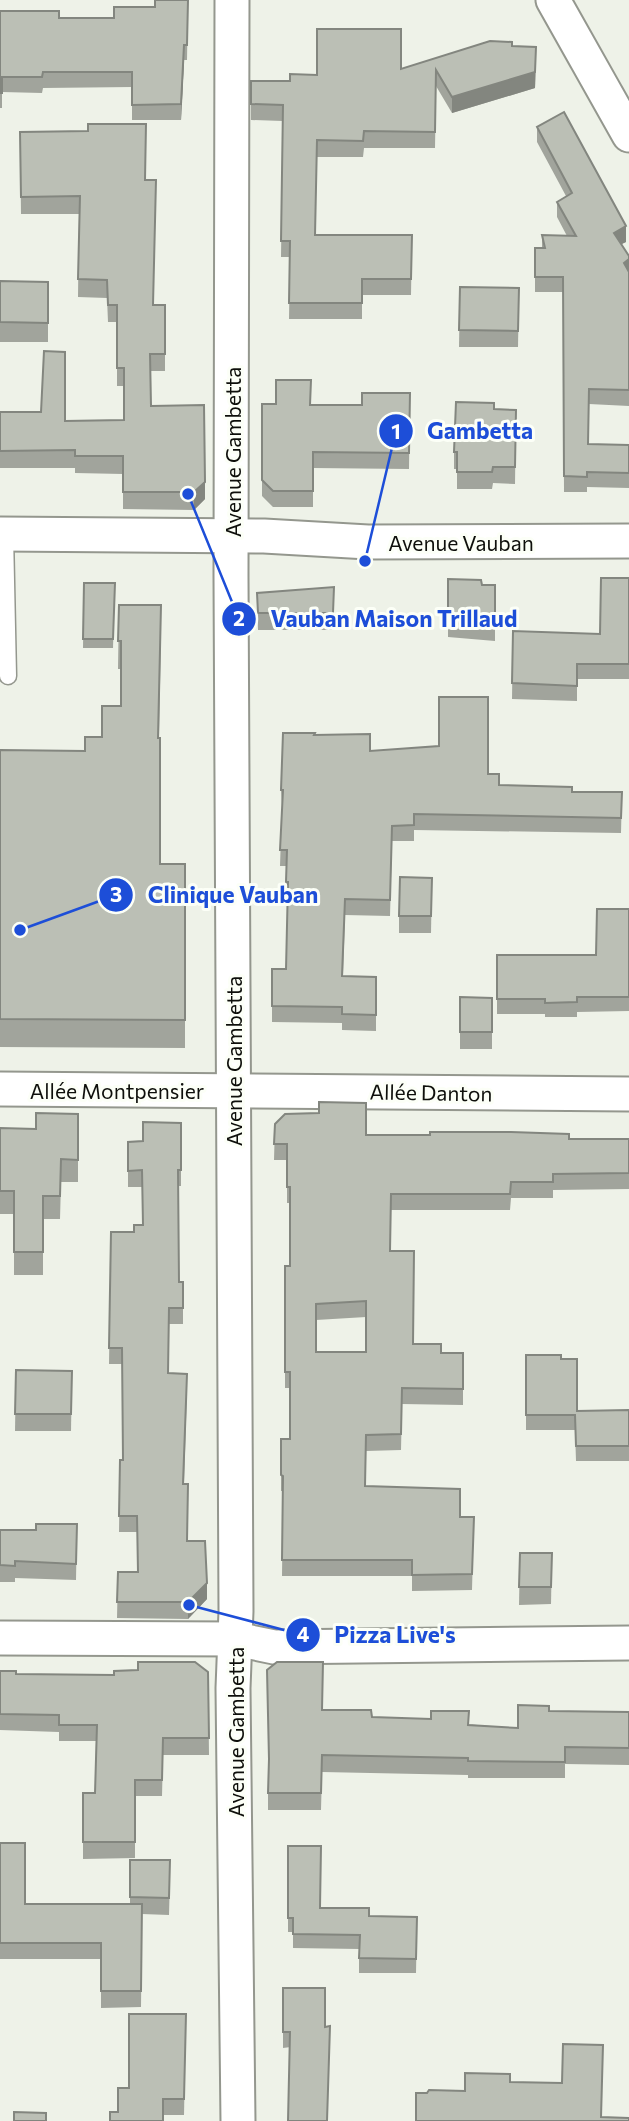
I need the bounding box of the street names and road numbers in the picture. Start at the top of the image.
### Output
street label: Avenue Gambetta [220,367,245,537]
street label: Avenue Vauban [388,530,534,555]
street label: Avenue Gambetta [221,976,246,1146]
street label: Allée Montpensier [30,1078,204,1103]
street label: Allée Danton [369,1078,493,1106]
street label: Avenue Gambetta [223,1647,248,1817]

